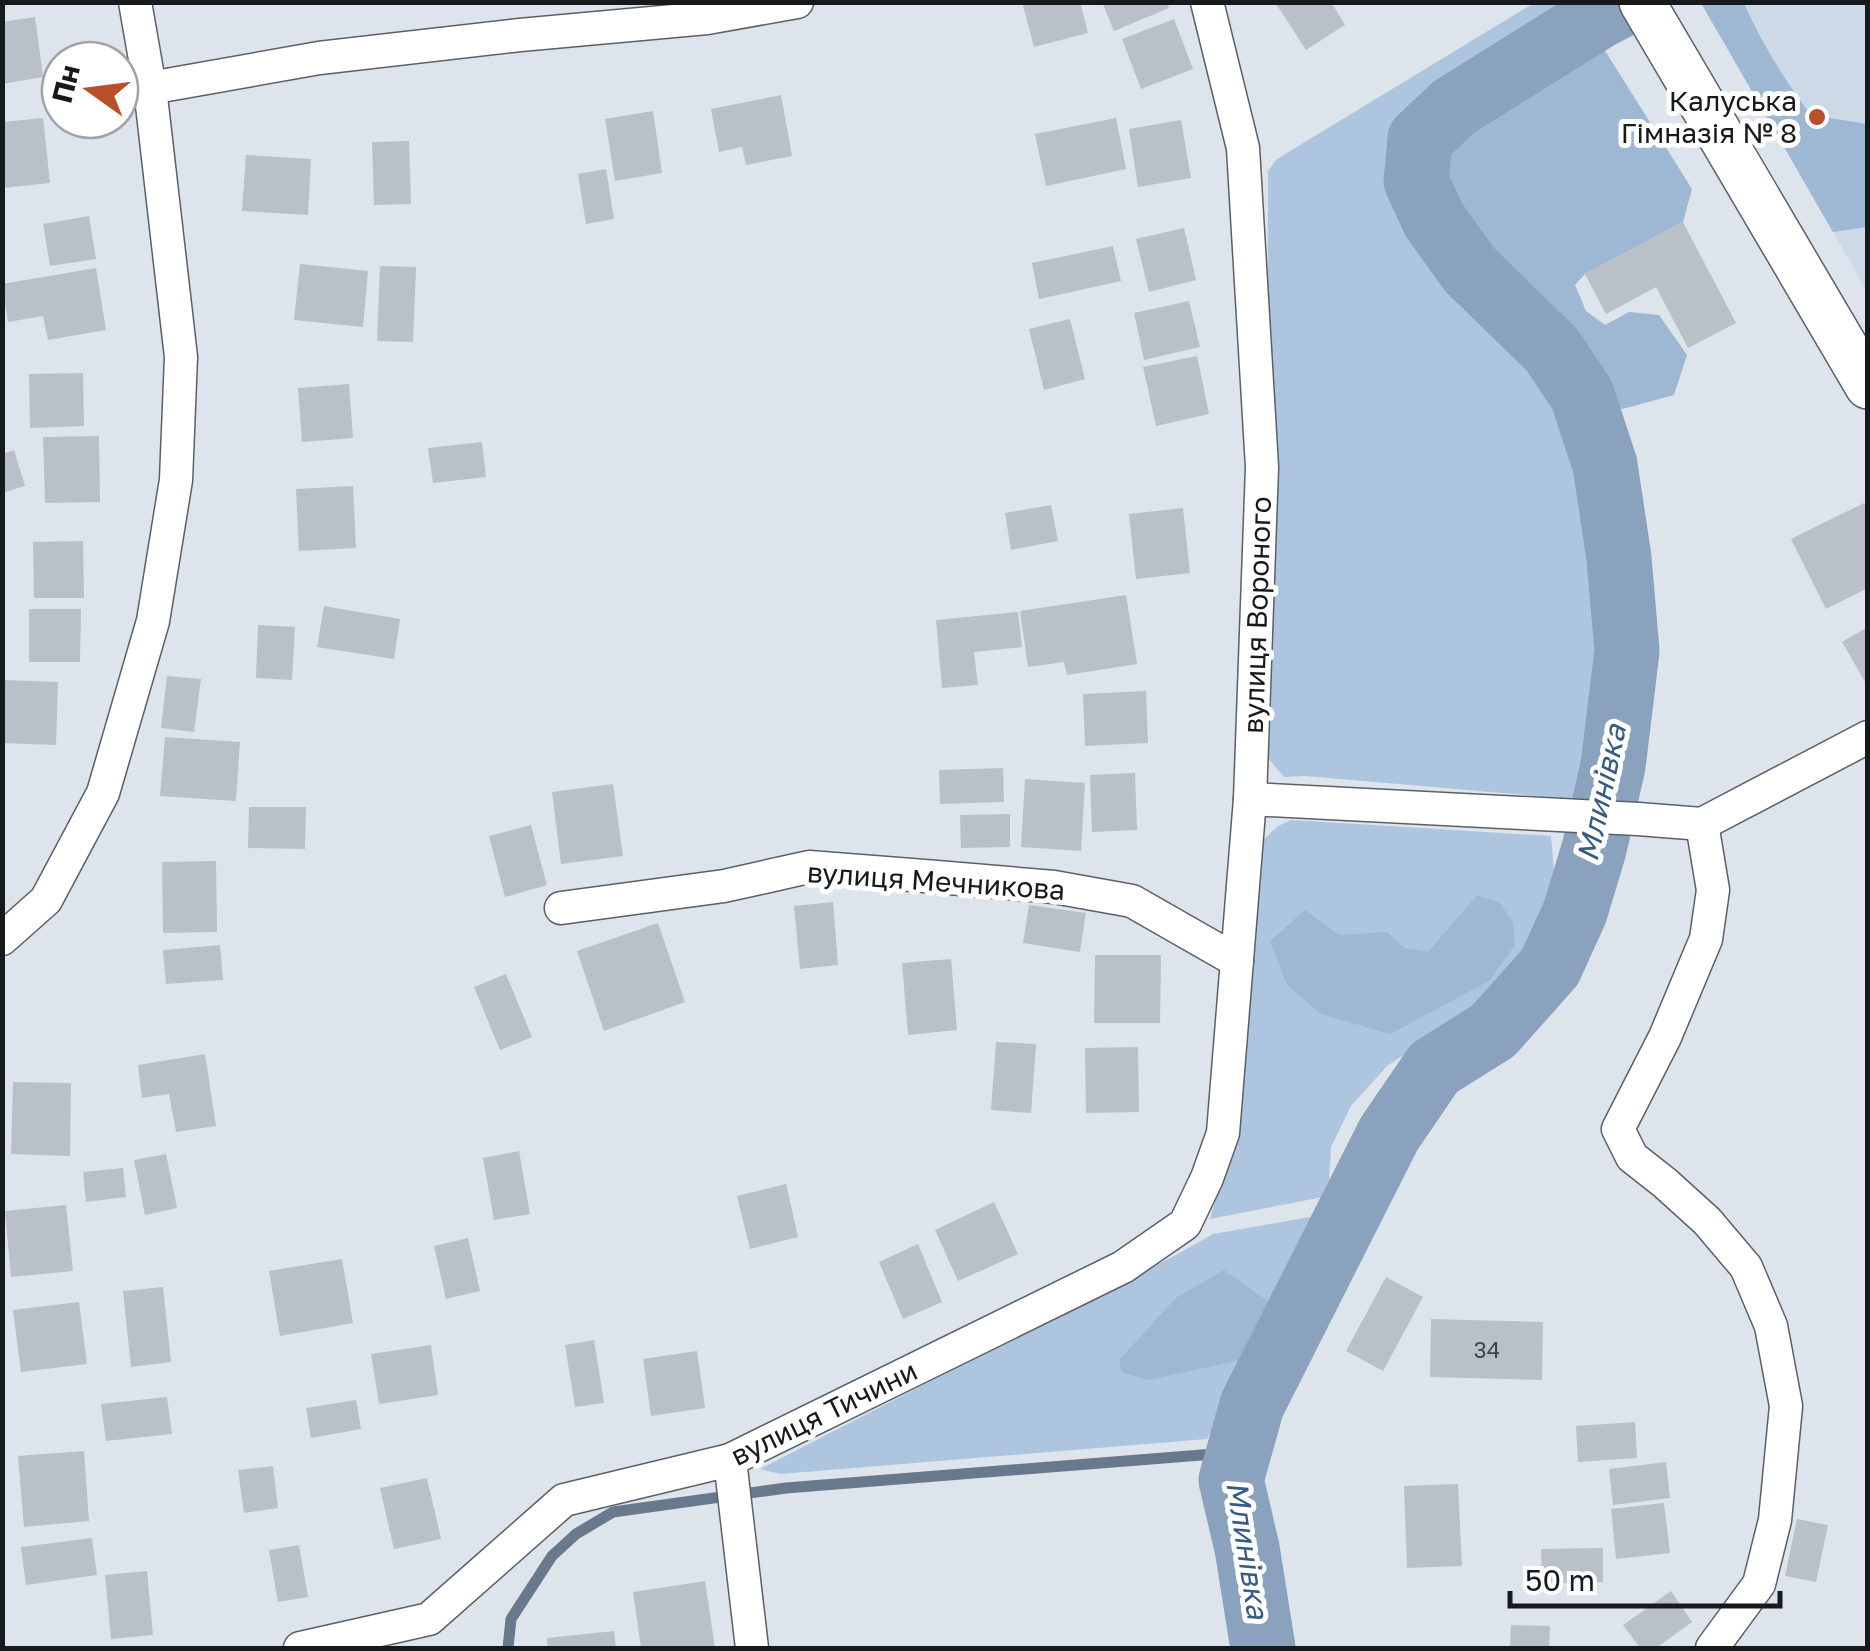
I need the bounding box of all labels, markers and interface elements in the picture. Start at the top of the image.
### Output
north arrow [40,40,140,140]
text: Пн [45,61,86,106]
place label: Калуська Гімназія № 8 [1621,84,1797,149]
marker: Калуська Гімназія № 8 [1806,106,1828,128]
street label: вулиця Вороного [1236,496,1277,734]
water label: Млинівка [1569,720,1633,864]
street label: вулиця Мечникова [806,855,1066,906]
house number: 34 [1474,1336,1500,1363]
street label: вулиця Тичини [725,1353,922,1472]
water label: Млинівка [1219,1478,1277,1622]
scale bar [1510,1546,1780,1608]
text: 50 m [1525,1562,1595,1598]

